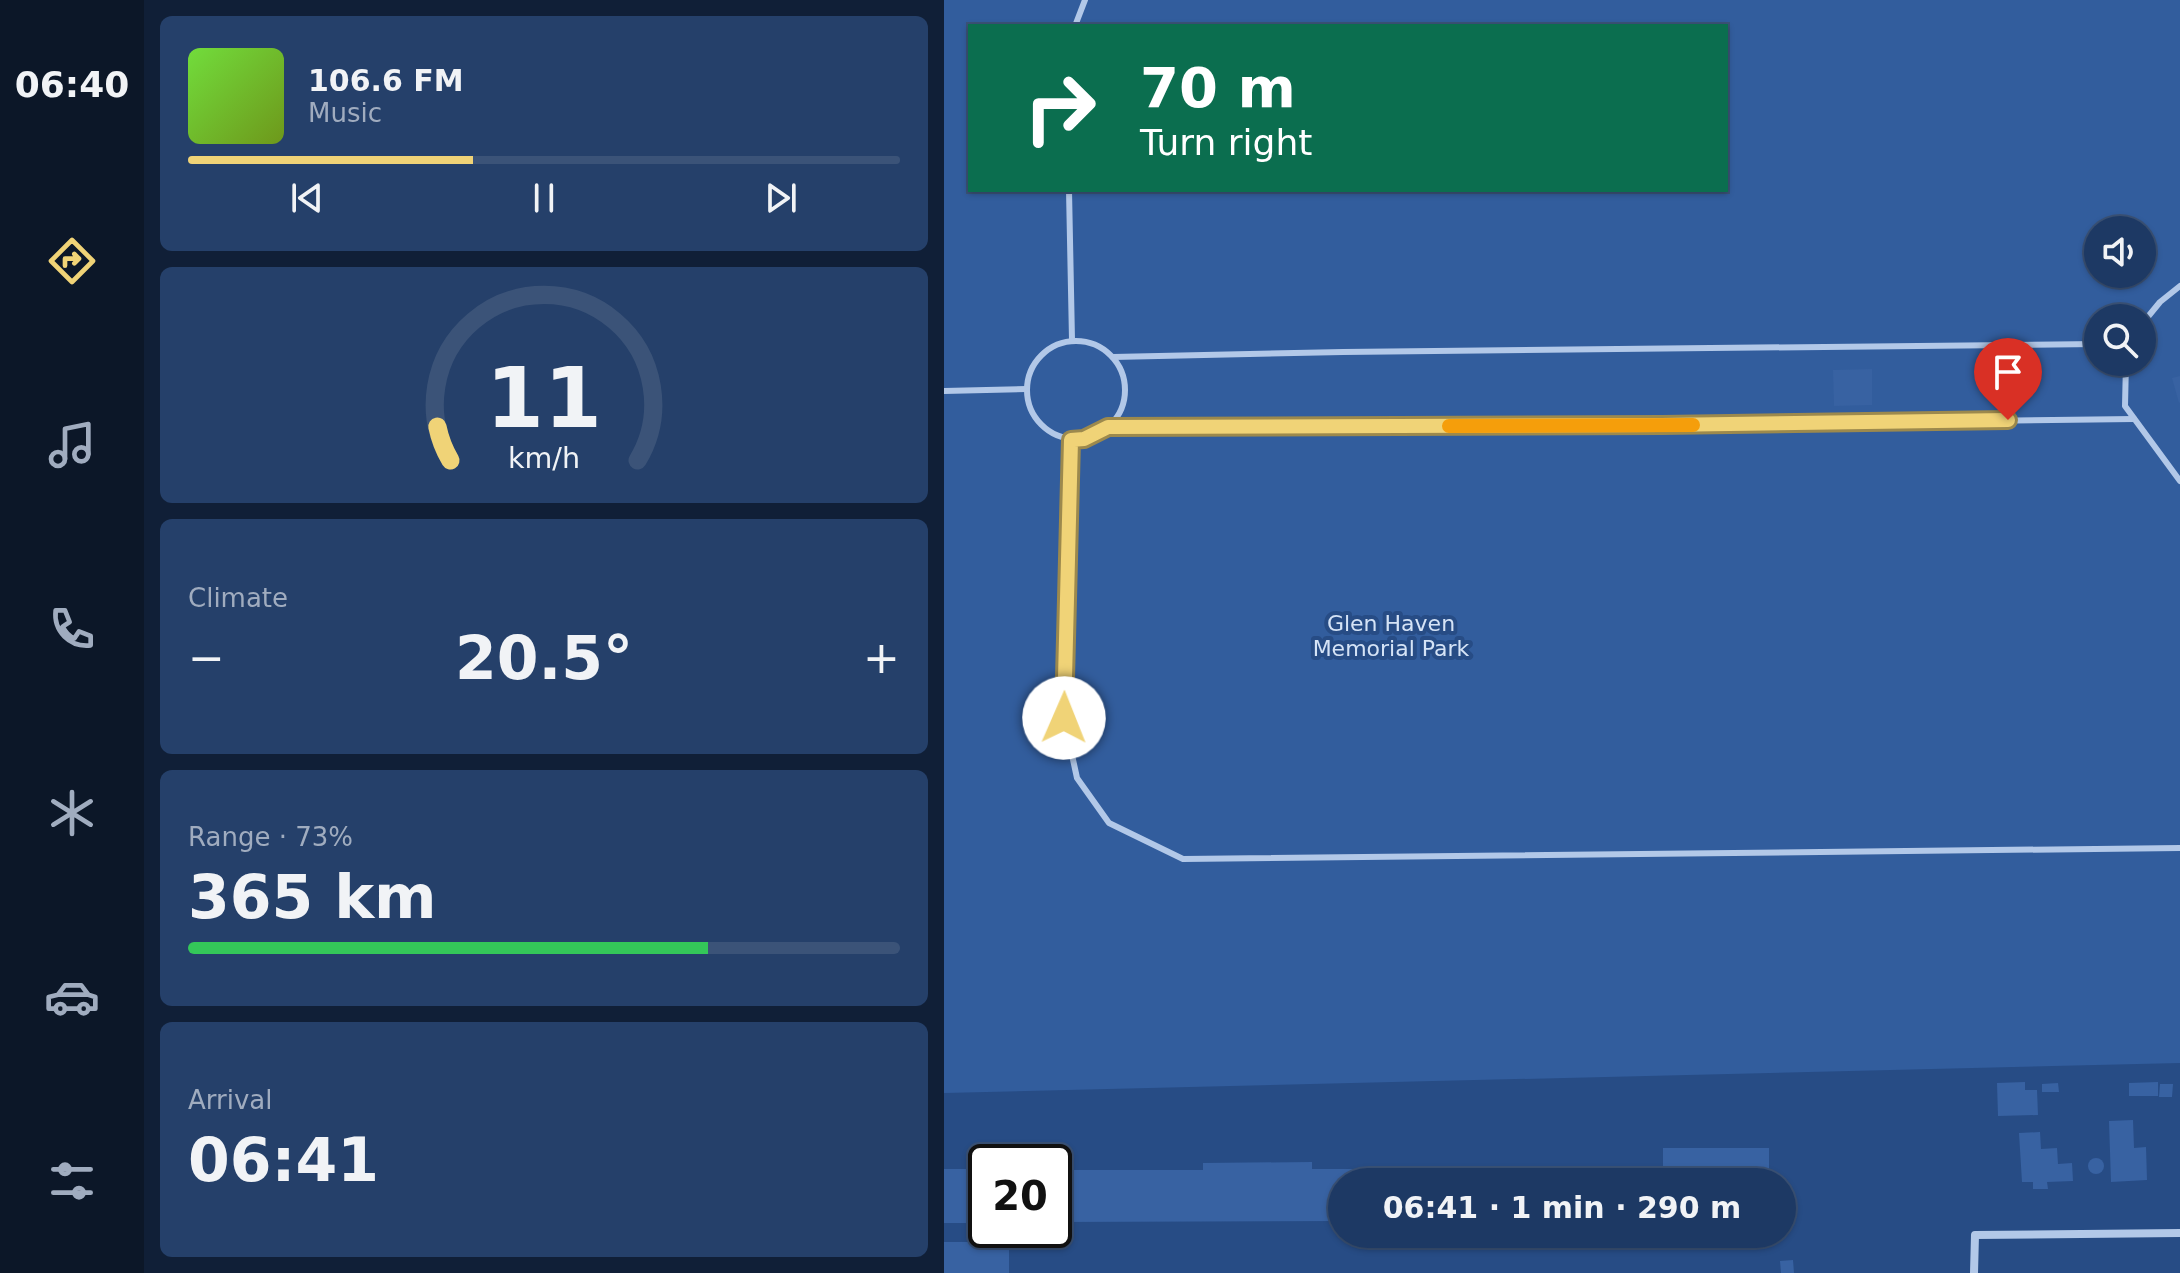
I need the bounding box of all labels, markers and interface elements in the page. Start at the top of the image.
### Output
text: 70 m [1140,55,1296,120]
icon: right [1008,56,1112,160]
text: 106.6 FM [308,63,464,98]
text: 06:40 [15,64,129,105]
text: Music [308,98,382,128]
text: Turn right [1140,122,1312,163]
icon: previous [285,176,329,220]
icon: pause [522,176,566,220]
icon: next [759,176,803,220]
map controls [2084,216,2156,376]
button: sound [2084,216,2156,288]
icon: directions [44,233,100,289]
button: search [2084,304,2156,376]
pin [1974,338,2042,420]
text: 11 [486,350,602,447]
icon: arrive [1986,350,2030,394]
icon: music [44,417,100,473]
text: km/h [508,441,580,475]
text: Climate [188,583,288,613]
icon: phone [44,601,100,657]
park label: Glen Haven Memorial Park [1313,611,1470,661]
text: 20.5° [455,623,633,693]
text: − [188,632,225,683]
text: + [863,632,900,683]
position arrow [1022,676,1106,760]
icon: climate [44,785,100,841]
text: Range · 73% [188,822,353,852]
text: 365 km [188,862,437,932]
icon: car [44,969,100,1025]
text: Arrival [188,1085,272,1115]
text: 06:41 [188,1125,379,1195]
speed limit sign: 20 [968,1144,1072,1248]
icon: filters [44,1153,100,1209]
text: 06:41 · 1 min · 290 m [1383,1190,1741,1225]

